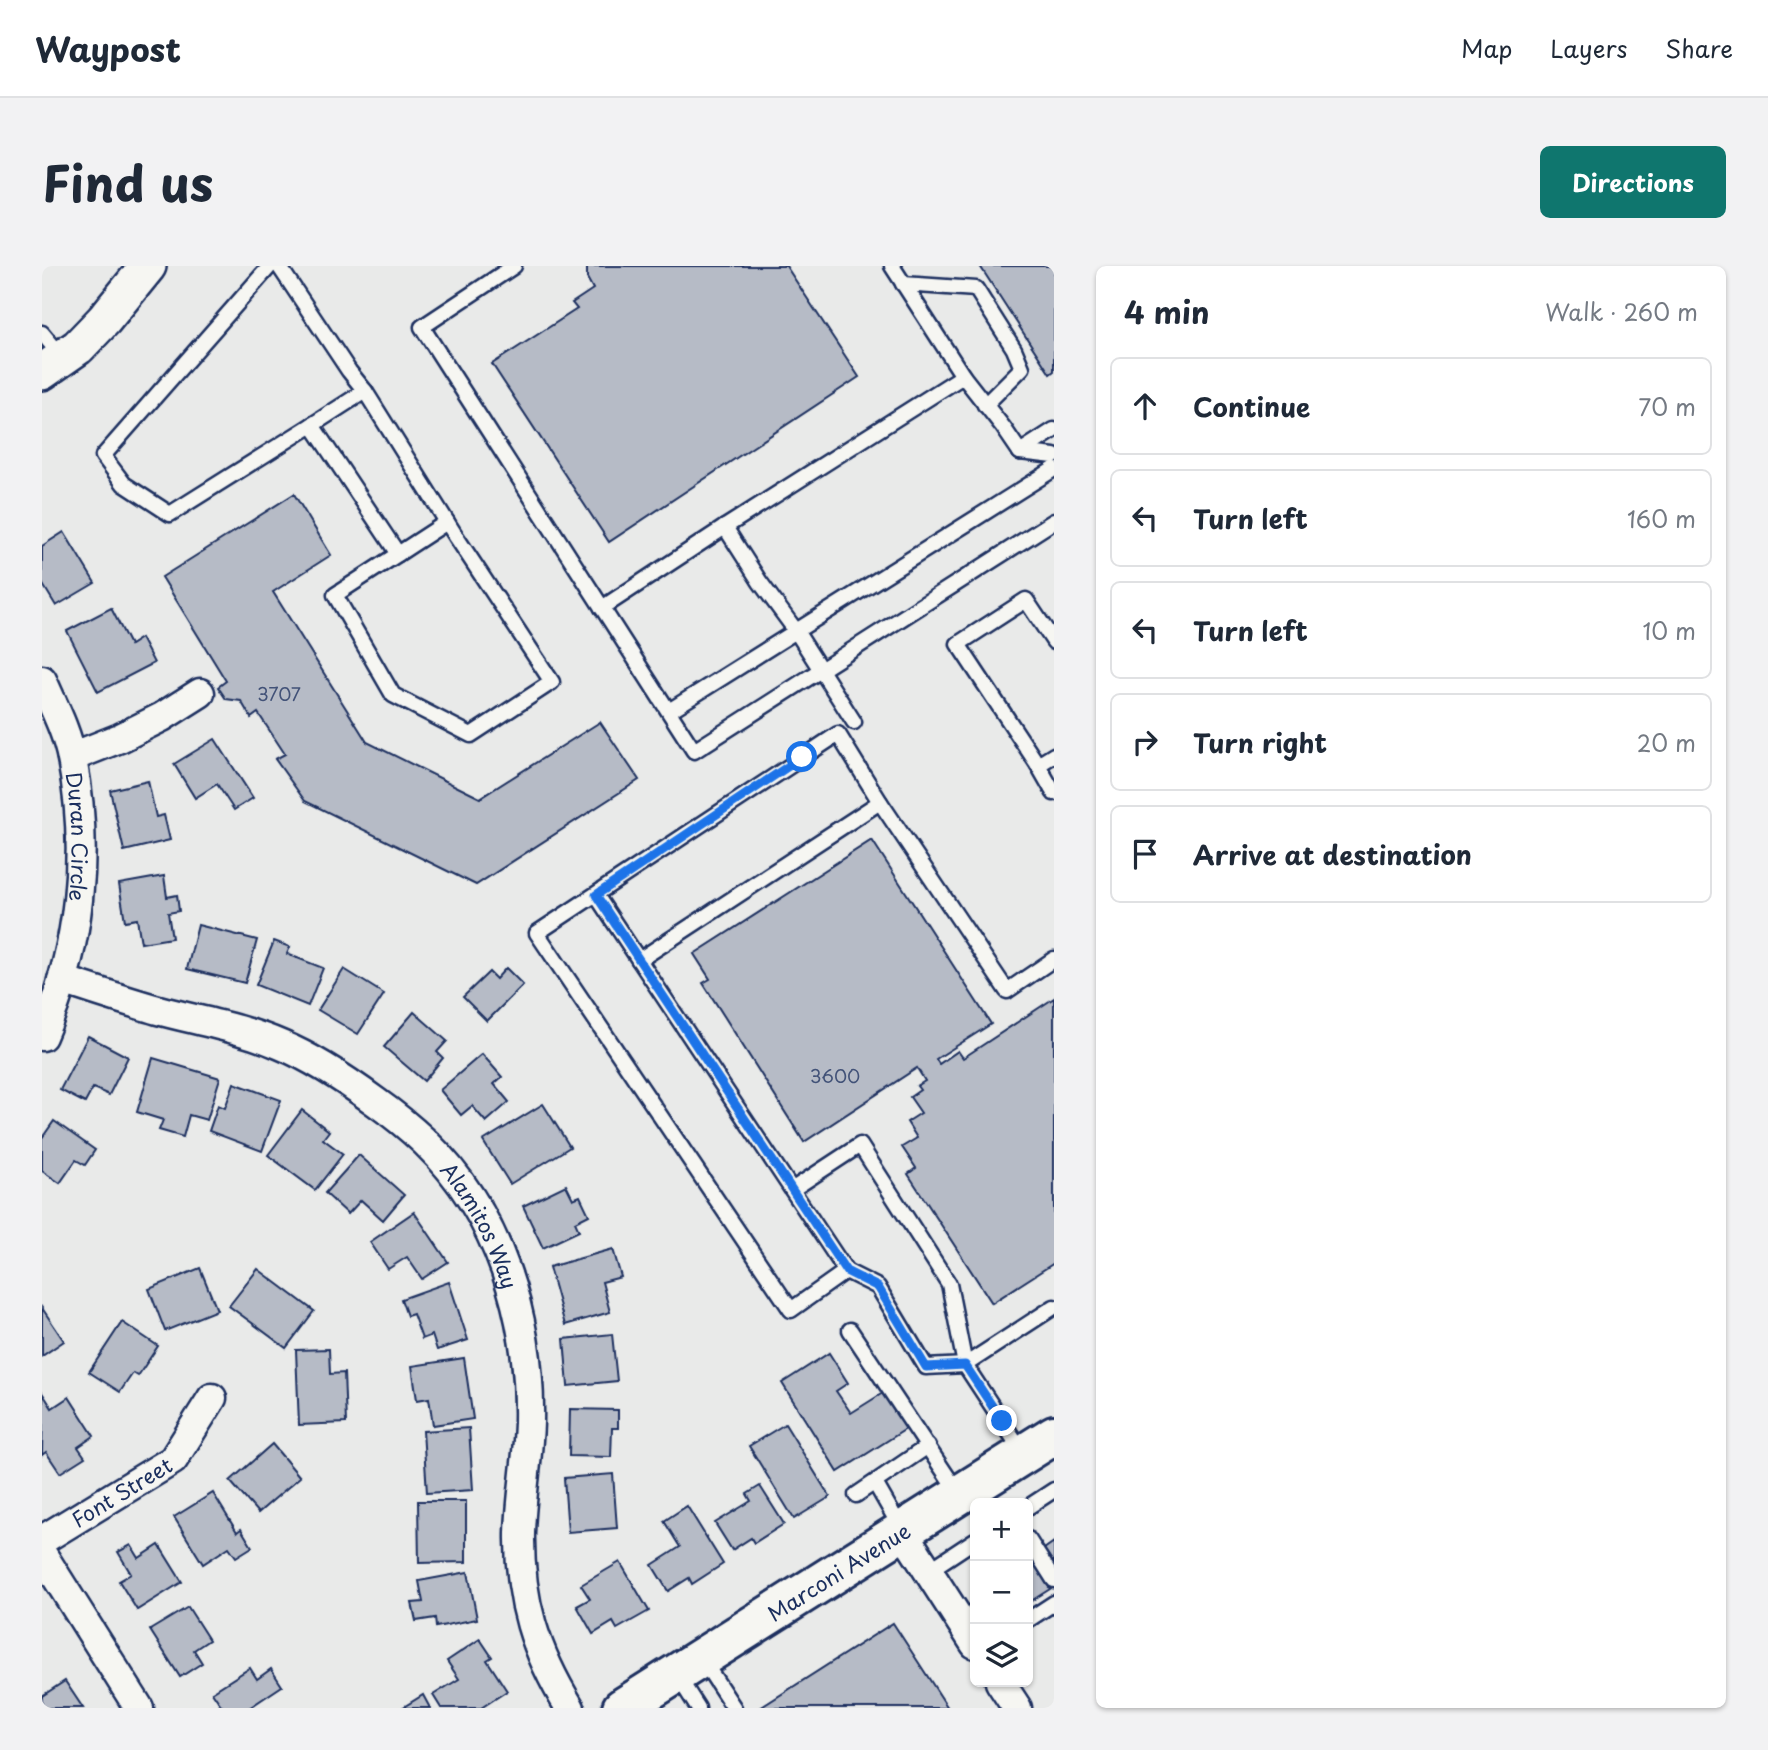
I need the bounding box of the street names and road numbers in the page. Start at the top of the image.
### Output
street label: Duran Circle [59,770,97,903]
street label: Alamitos Way [434,1154,527,1293]
street label: Font Street [65,1448,178,1535]
street label: Marconi Avenue [761,1514,916,1628]

